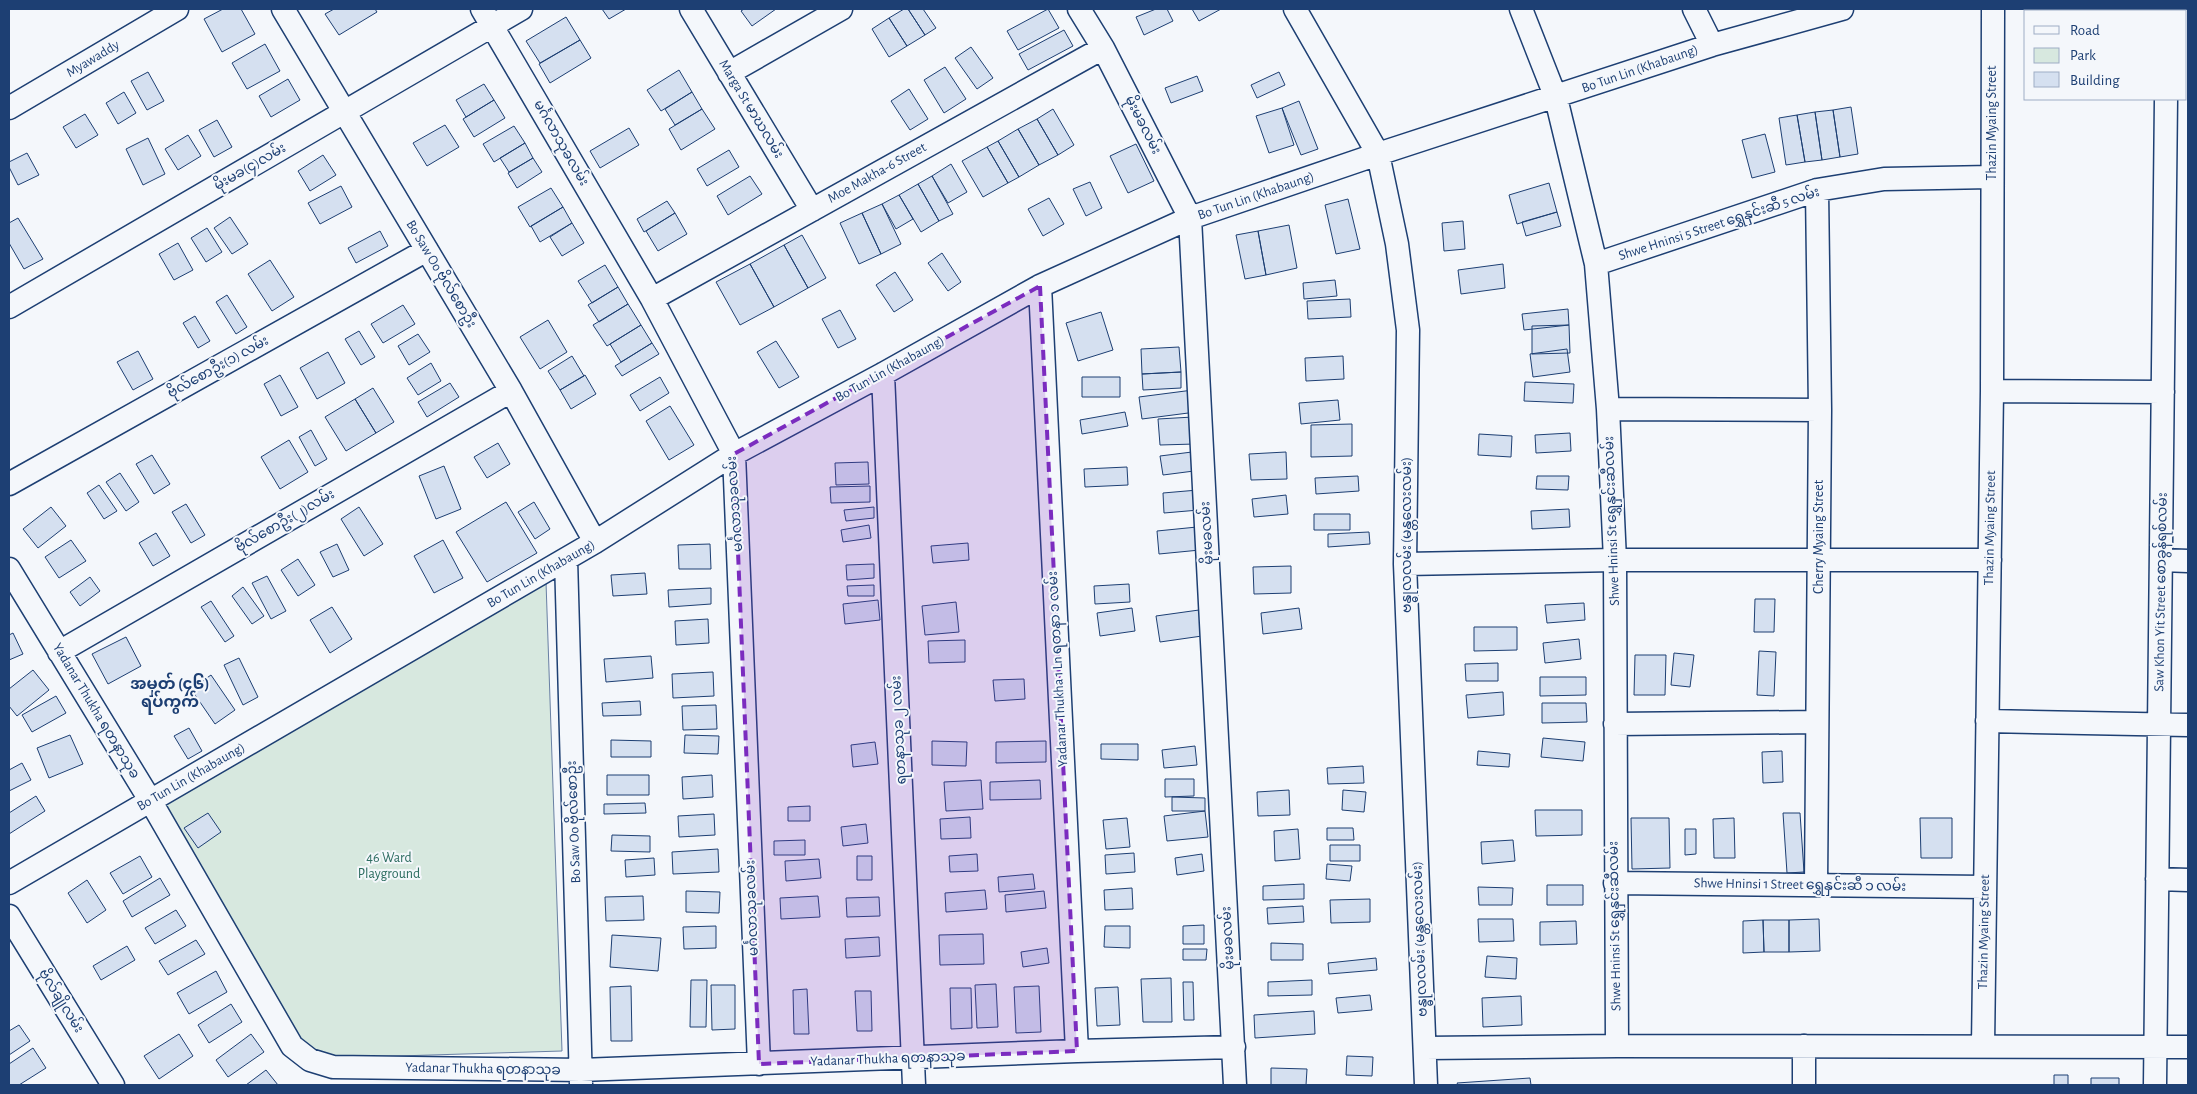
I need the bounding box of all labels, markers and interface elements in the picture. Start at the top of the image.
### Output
legend [2024,10,2187,100]
text: Road [2070,23,2100,38]
street label: Myawaddy [64,38,122,80]
street label: Bo Tun Lin (Khabaung) [1580,43,1700,95]
text: Park [2070,48,2096,63]
street label: Marga St မာဃလမ်း [716,55,789,161]
street label: Thazin Myaing Street [1985,65,1999,180]
text: Building [2070,73,2120,88]
street label: မိုးမခလမ်း [1119,92,1167,158]
street label: မင်္ဂလာသုခလမ်း [527,96,595,190]
street label: မိုးမခ(၄)လမ်း [210,137,290,197]
street label: Moe Makha-6 Street [825,140,929,206]
street label: Bo Tun Lin (Khabaung) [1196,170,1316,222]
street label: Shwe Hninsi 5 Street ရွှေနှင်းဆီ 5 လမ်း [1616,181,1822,267]
street label: Bo Saw Oo ဗိုလ်စောဦး [400,216,482,332]
street label: ဗိုလ်စောဦး(၁) လမ်း [163,330,273,404]
street label: Bo Tun Lin (Khabaung) [833,333,947,405]
street label: Shwe Hninsi St ရွှေနှင်းဆီလမ်း [1598,436,1626,606]
street label: မင်္ဂလာသုခလမ်း [721,455,749,553]
street label: ဗန္ဓုလလမ်း (မန္တလေးလမ်း) [1396,457,1418,613]
street label: Thazin Myaing Street [1982,470,1998,586]
street label: Cherry Myaing Street [1812,479,1826,594]
street label: ဗိုလ်စောဦး(၂)လမ်း [231,484,339,558]
street label: Saw Khon Yit Street စောခွန်ရစ်လမ်း [2148,492,2174,692]
street label: မိုးမခလမ်း [1194,501,1220,565]
street label: Bo Tun Lin (Khabaung) [485,537,597,611]
street label: Yadanar Thukha 1 Ln ရတနာ ၁ လမ်း [1042,570,1074,768]
street label: Yadanar Thukha ရတနာသုခ [47,641,142,783]
district label: အမှတ် (၄၆) ရပ်ကွက် [130,672,210,715]
street label: ရတနာသုခ ၂ လမ်း [885,675,913,785]
street label: Bo Tun Lin (Khabaung) [135,740,247,814]
street label: Bo Saw Oo ဗိုလ်စောဦး [561,760,587,884]
street label: Shwe Hninsi St ရွှေနှင်းဆီလမ်း [1603,841,1627,1011]
park label: 46 Ward Playground [358,851,420,881]
street label: မင်္ဂလာသုခလမ်း [739,860,765,956]
street label: ဗန္ဓုလလမ်း (မန္တလေးလမ်း) [1406,861,1434,1017]
street label: Shwe Hninsi 1 Street ရွှေနှင်းဆီ ၁ လမ်း [1694,872,1906,898]
street label: Thazin Myaing Street [1976,874,1992,990]
street label: မိုးမခလမ်း [1215,906,1241,970]
street label: ဗိုလ်ချိုလမ်း [33,965,89,1037]
street label: Yadanar Thukha ရတနာသုခ [810,1049,966,1073]
street label: Yadanar Thukha ရတနာသုခ [405,1061,561,1081]

